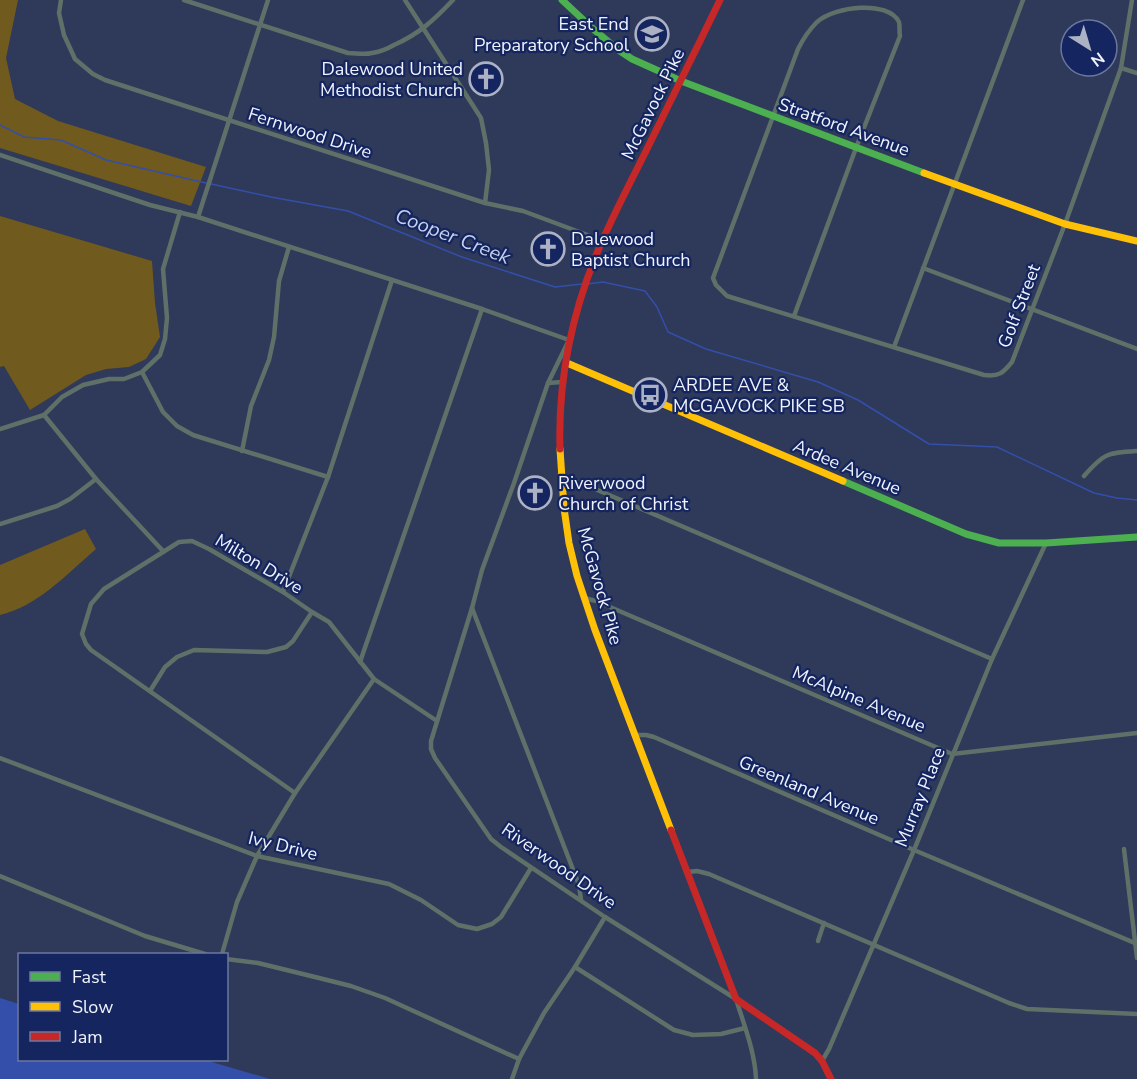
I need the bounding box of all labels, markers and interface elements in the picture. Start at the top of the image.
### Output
place label: East End Preparatory School [474,12,630,57]
school or university icon: East End Preparatory School [634,16,670,52]
north arrow [1059,18,1119,78]
street label: McGavock Pike [616,44,690,164]
text: N [1086,47,1109,72]
place label: Dalewood United Methodist Church [320,57,463,102]
church icon: Dalewood United Methodist Church [468,61,504,97]
street label: Stratford Avenue [775,92,913,162]
street label: Fernwood Drive [245,102,375,164]
water label: Cooper Creek [391,202,515,271]
place label: Dalewood Baptist Church [571,227,690,272]
church icon: Dalewood Baptist Church [530,231,566,267]
street label: Golf Street [992,260,1046,351]
place label: ARDEE AVE & MCGAVOCK PIKE SB [673,373,845,418]
bus stop icon: ARDEE AVE & MCGAVOCK PIKE SB [632,377,668,413]
street label: Ardee Avenue [789,433,905,501]
place label: Riverwood Church of Christ [558,471,689,516]
church icon: Riverwood Church of Christ [517,475,553,511]
street label: McGavock Pike [572,524,628,648]
street label: Milton Drive [211,528,307,600]
street label: McAlpine Avenue [789,660,929,738]
street label: Murray Place [889,744,951,850]
street label: Greenland Avenue [735,750,883,830]
street label: Riverwood Drive [497,818,621,914]
street label: Ivy Drive [246,826,320,866]
legend [18,953,228,1061]
text: Fast [72,965,107,989]
text: Slow [72,995,113,1019]
text: Jam [71,1025,103,1049]

